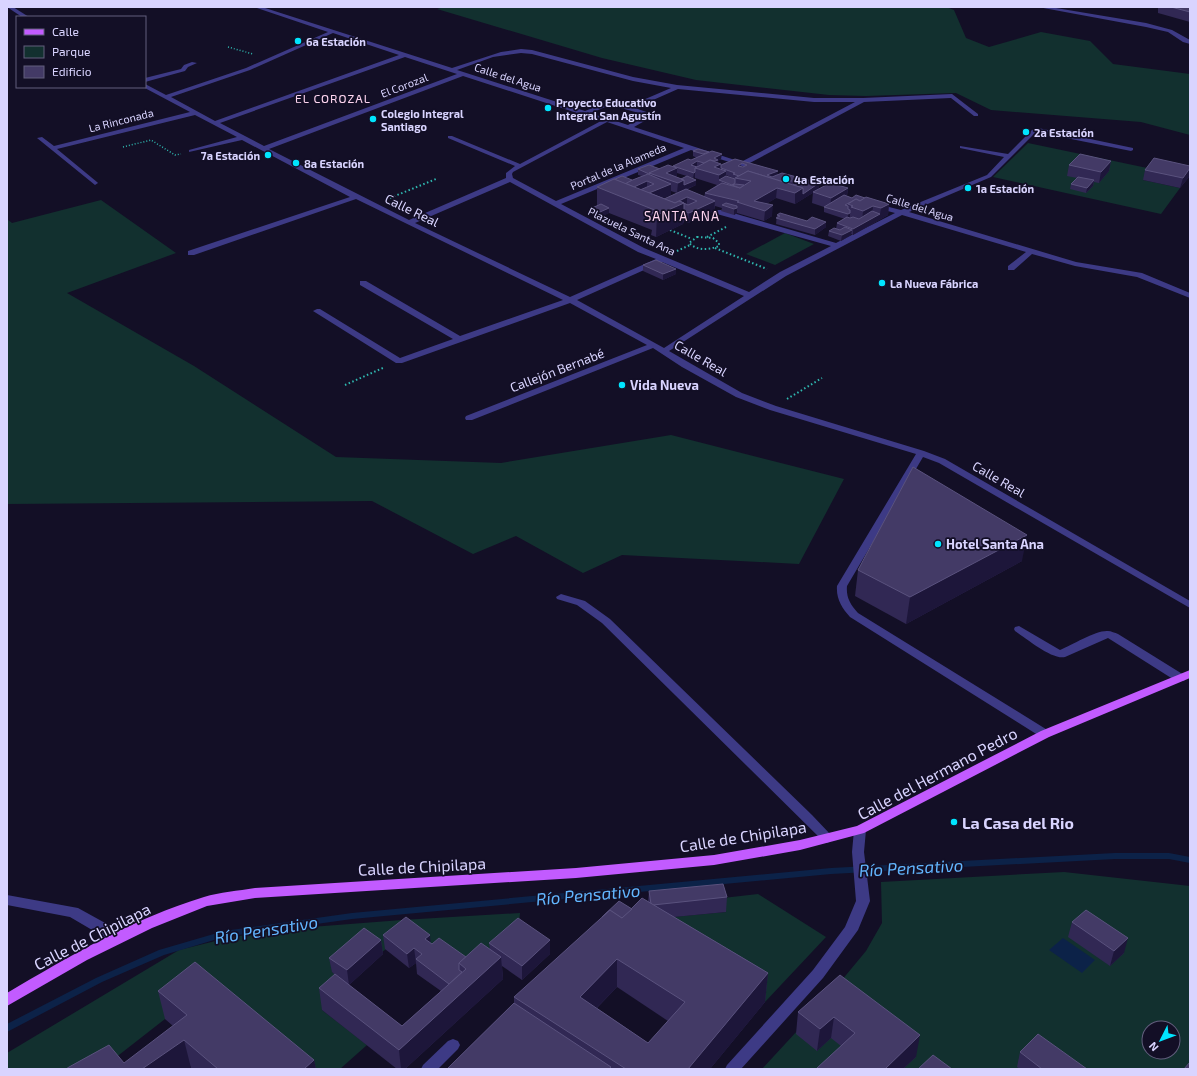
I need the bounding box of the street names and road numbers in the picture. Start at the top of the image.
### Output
street label: Calle del Agua [473,60,543,94]
street label: El Corozal [379,70,430,100]
street label: La Rinconada [87,106,155,134]
street label: Portal de la Alameda [568,140,668,192]
street label: Calle Real [382,190,442,230]
street label: Calle del Agua [885,191,955,223]
street label: Plazuela Santa Ana [586,204,678,258]
street label: Calle Real [672,337,730,380]
street label: Callejón Bernabé [508,345,606,395]
street label: Calle Real [970,458,1028,501]
street label: Calle del Hermano Pedro [854,723,1020,823]
street label: Calle de Chipilapa [678,817,808,855]
street label: Calle de Chipilapa [358,853,486,879]
street label: Calle de Chipilapa [31,898,153,974]

